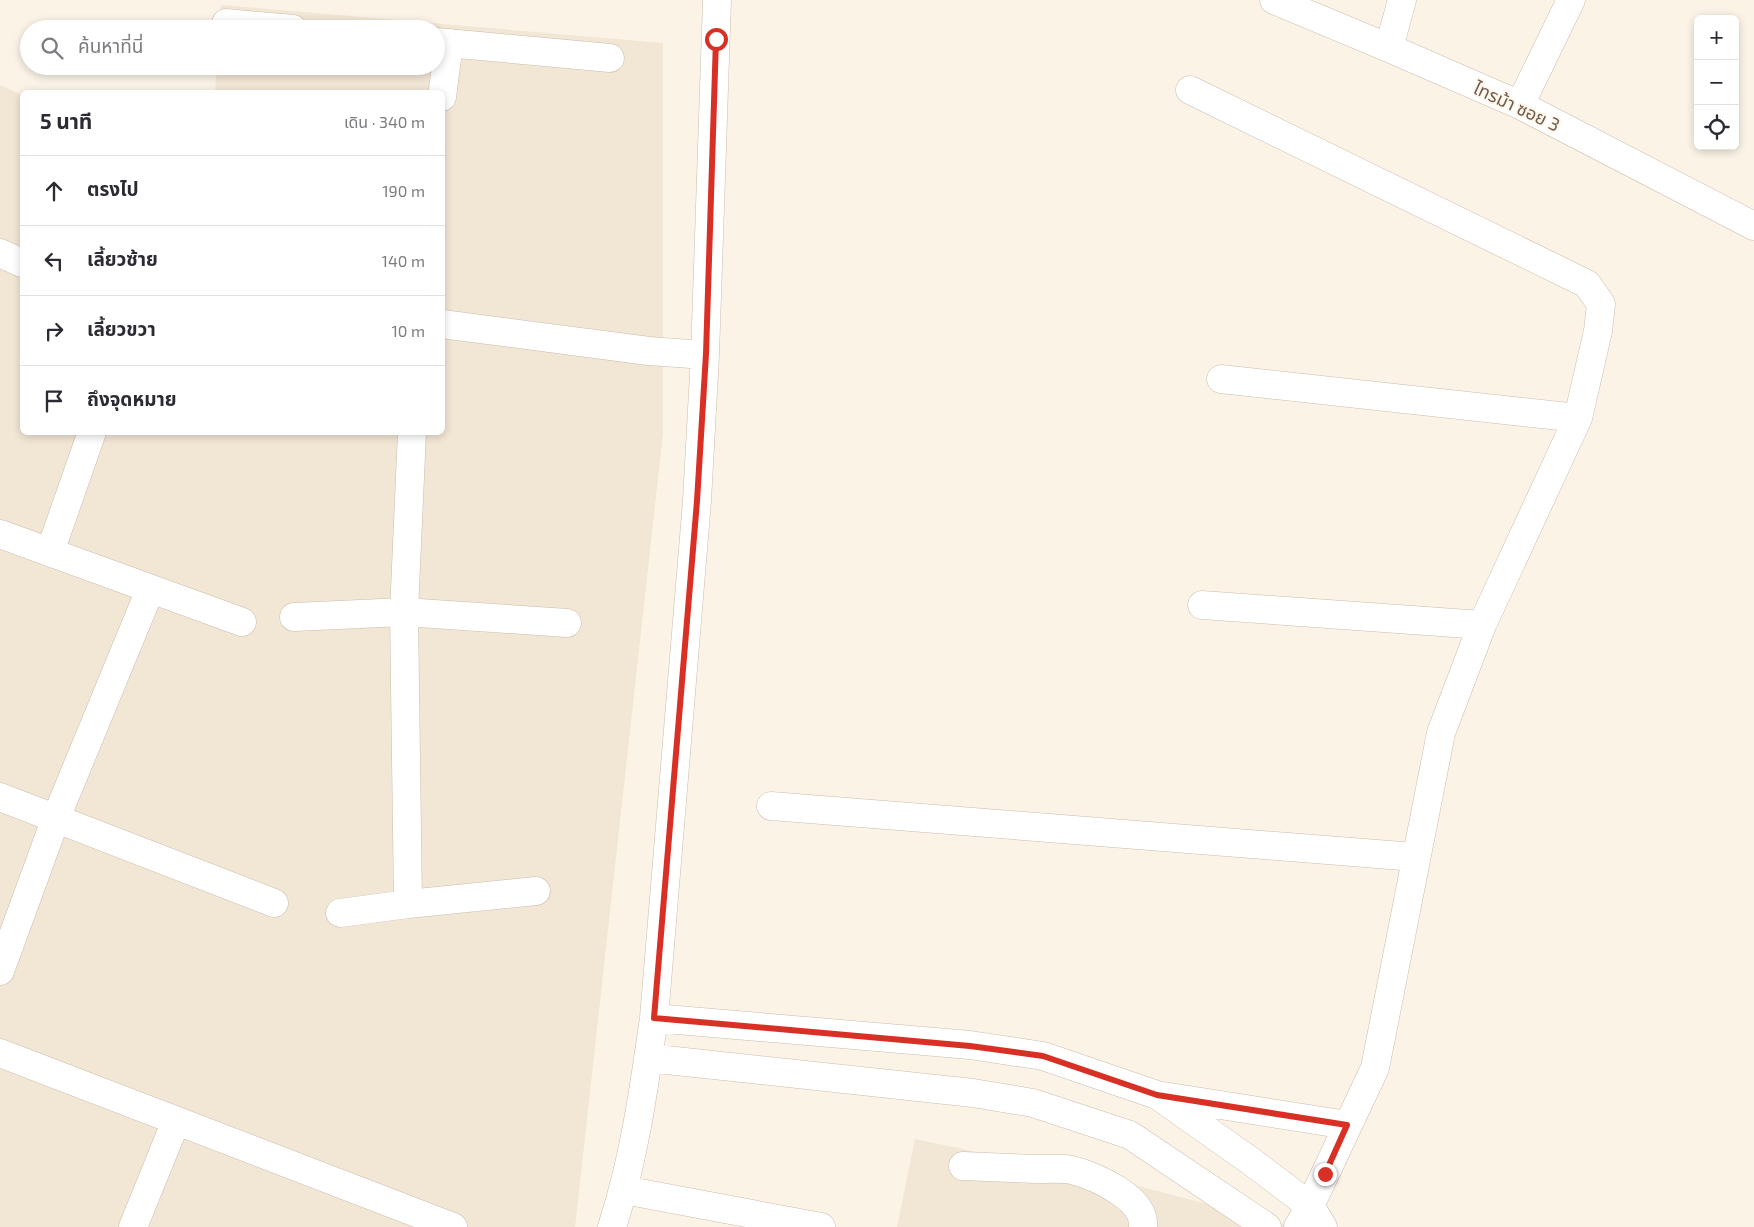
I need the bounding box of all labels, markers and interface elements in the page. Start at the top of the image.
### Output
map controls [1694,15,1739,150]
button: + [1694,15,1739,60]
search box [20,20,445,75]
route start [705,28,728,51]
icon: search [38,34,66,62]
text: ค้นหาที่นี่ [78,34,143,57]
button: − [1694,60,1739,105]
street label: ไทรม้า ซอย 3 [1469,76,1564,136]
button: locate [1694,105,1739,150]
text: 5 นาที [40,108,92,133]
text: เดิน · 340 m [344,112,425,131]
icon: ahead [40,177,68,205]
text: ตรงไป [87,177,139,200]
text: 190 m [382,181,425,200]
icon: left [40,247,68,275]
text: เลี้ยวซ้าย [87,247,158,270]
text: 140 m [382,251,425,270]
icon: right [40,317,68,345]
text: เลี้ยวขวา [87,317,156,340]
text: 10 m [391,321,425,340]
icon: arrive [40,387,68,415]
text: ถึงจุดหมาย [87,387,177,410]
route end [1314,1163,1337,1186]

